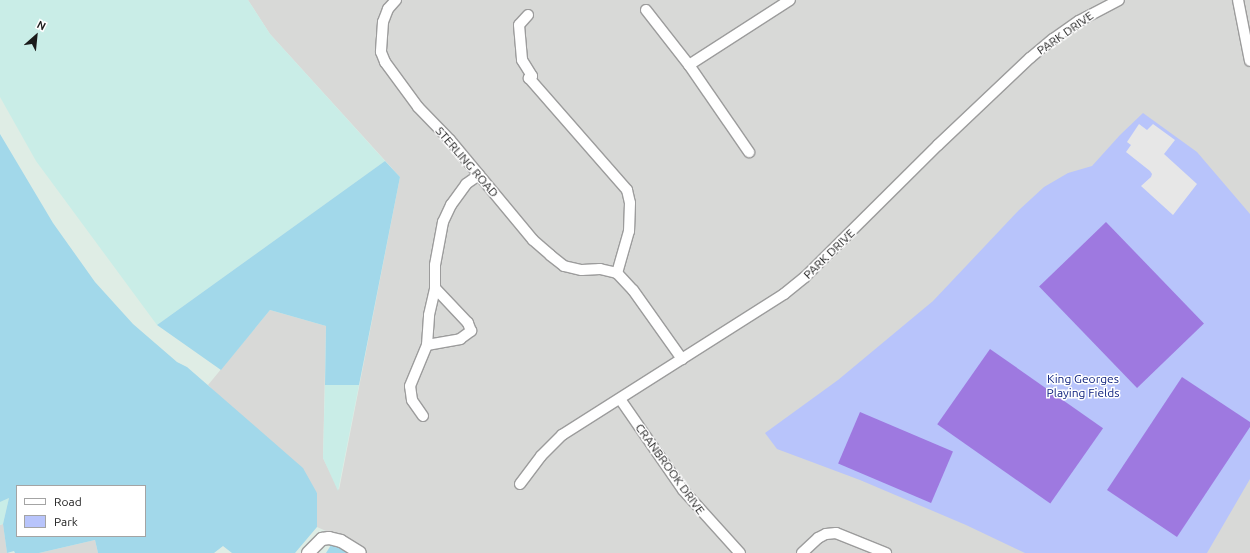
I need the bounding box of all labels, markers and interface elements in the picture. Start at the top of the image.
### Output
street label: PARK DRIVE [1034,8,1096,58]
north arrow [16,16,56,56]
text: N [35,18,48,33]
street label: STERLING ROAD [433,124,501,200]
street label: PARK DRIVE [800,226,858,282]
park label: King Georges Playing Fields [1047,372,1119,400]
street label: CRANBROOK DRIVE [632,421,708,517]
legend [16,485,146,537]
text: Road [54,495,82,508]
text: Park [54,515,78,528]

